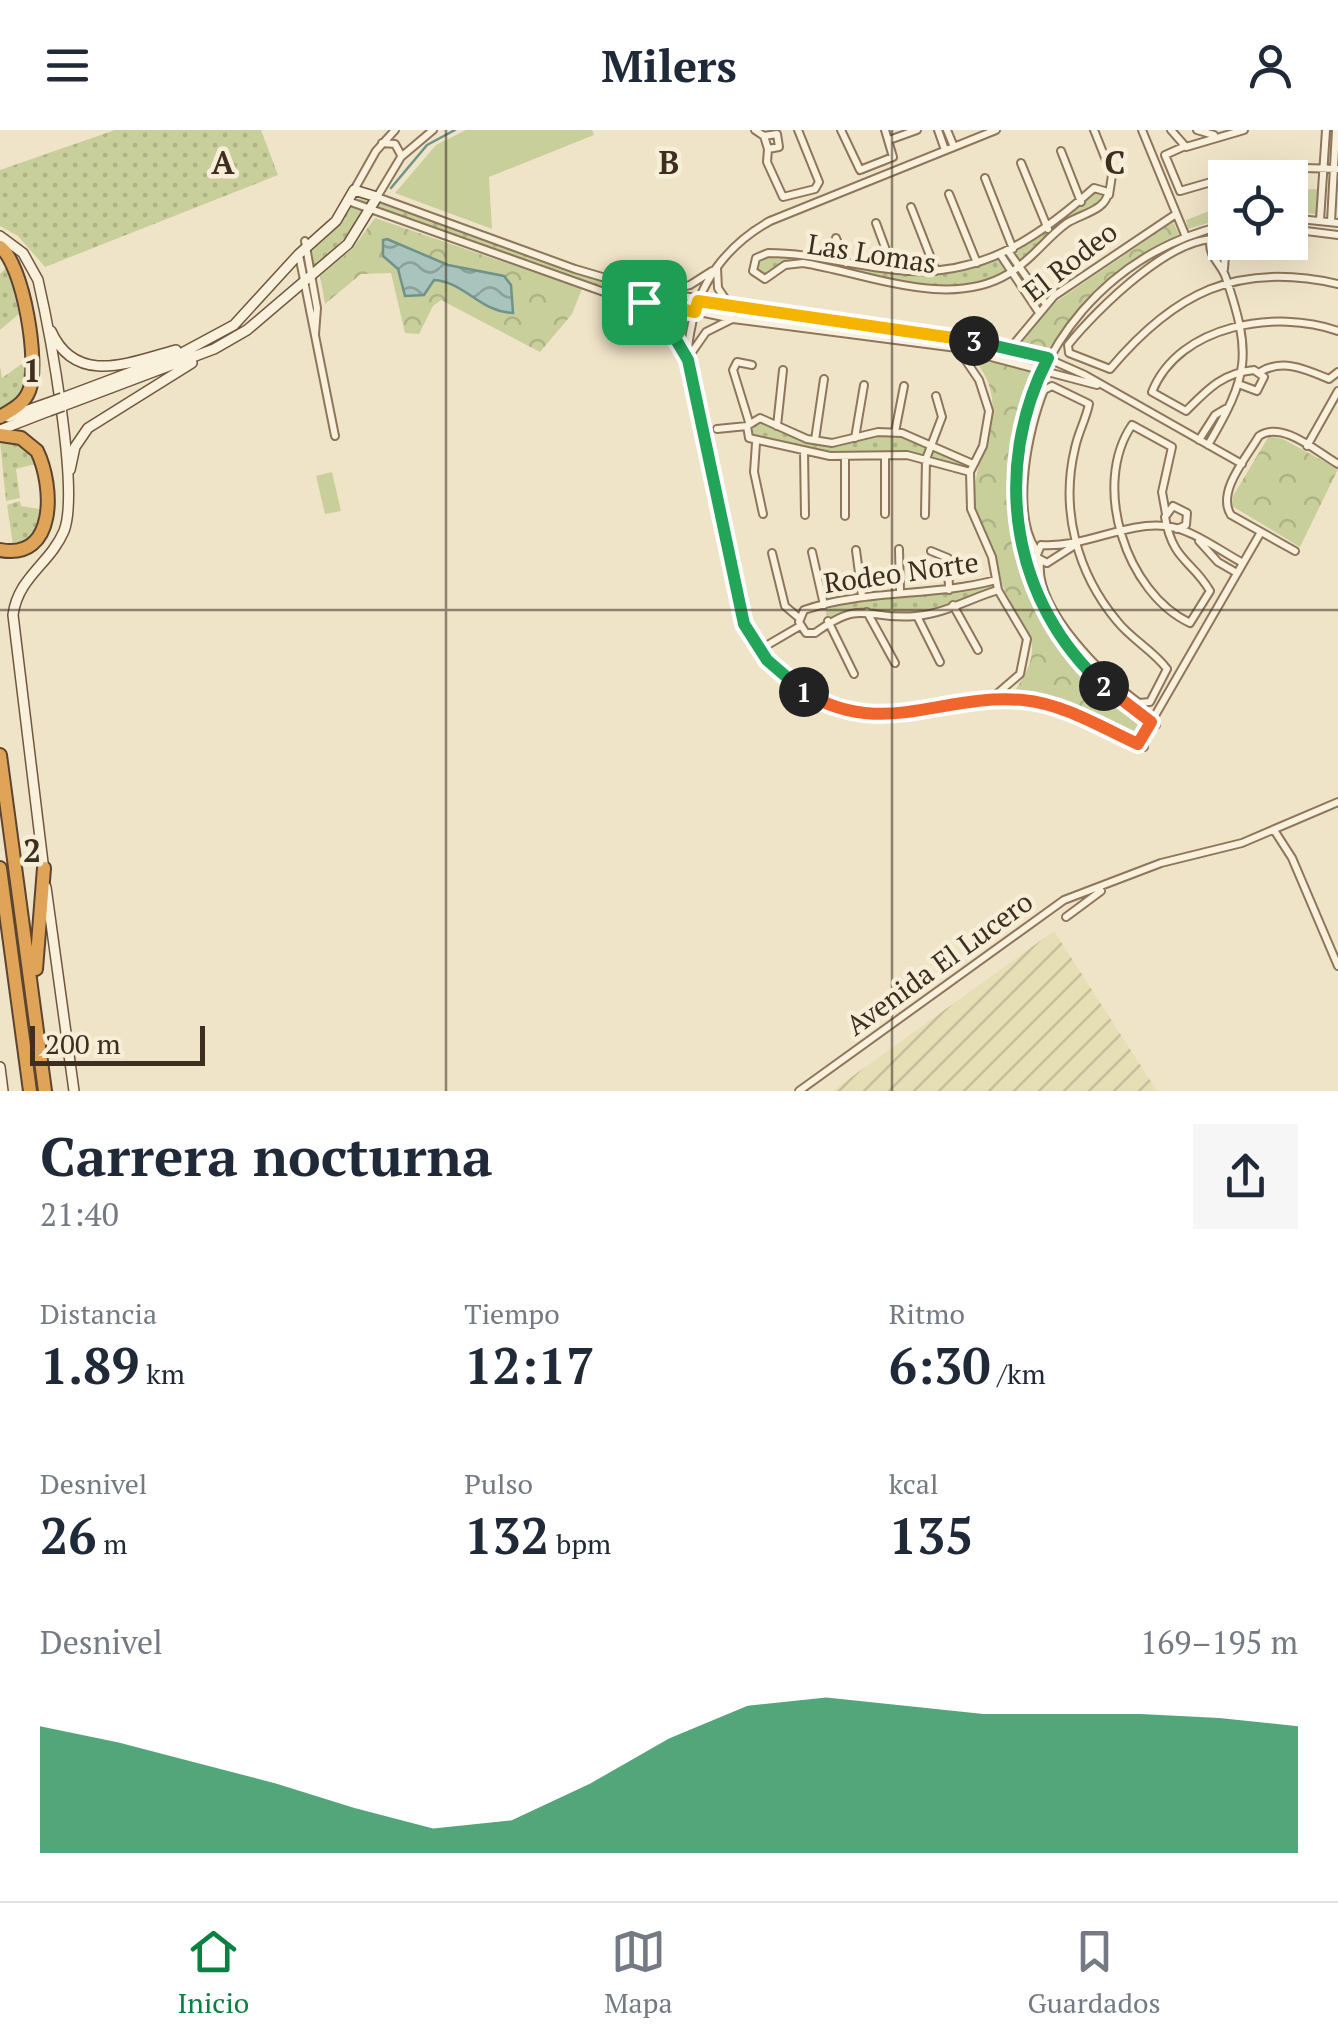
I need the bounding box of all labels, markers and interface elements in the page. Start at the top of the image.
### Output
text: Milers [601,35,737,95]
icon: menu [40,38,95,93]
icon: person [1243,38,1298,93]
text: A [211,141,235,183]
text: B [659,141,679,183]
text: C [1105,141,1125,183]
map controls [1208,160,1308,260]
button: locate [1208,160,1308,260]
street label: El Rodeo [1015,213,1125,309]
street label: Las Lomas [805,225,939,281]
pin [602,260,687,345]
icon: arrive [617,275,672,330]
pin: 3 [949,316,999,366]
text: 3 [966,322,982,359]
text: 1 [23,349,41,391]
street label: Rodeo Norte [821,543,981,601]
pin: 2 [1079,661,1129,711]
pin: 1 [779,667,829,717]
text: 2 [1096,667,1112,704]
text: 1 [796,673,812,710]
text: 2 [23,829,41,871]
street label: Avenida El Lucero [838,883,1040,1043]
scale bar [30,1021,205,1066]
text: 200 m [45,1025,121,1062]
text: Carrera nocturna [40,1119,493,1192]
button: share [1193,1124,1298,1229]
text: 21:40 [40,1193,119,1235]
text: Distancia [40,1295,157,1332]
text: Tiempo [464,1295,560,1332]
text: Ritmo [889,1295,965,1332]
text: 1.89 [40,1332,140,1398]
text: 12:17 [464,1332,594,1398]
text: 6:30 [889,1332,991,1398]
text: km [140,1355,185,1392]
text: /km [991,1355,1046,1392]
text: Desnivel [40,1465,147,1502]
text: Pulso [464,1465,533,1502]
text: kcal [889,1465,938,1502]
text: 26 [40,1502,97,1568]
text: 132 [464,1502,549,1568]
text: 135 [889,1502,973,1568]
text: m [97,1525,127,1562]
text: bpm [549,1525,611,1562]
text: Desnivel [40,1621,163,1663]
text: 169–195 m [1140,1621,1298,1663]
tab: Inicio [177,1924,249,2021]
tab: Mapa [604,1924,673,2021]
tab: Guardados [1027,1924,1161,2021]

